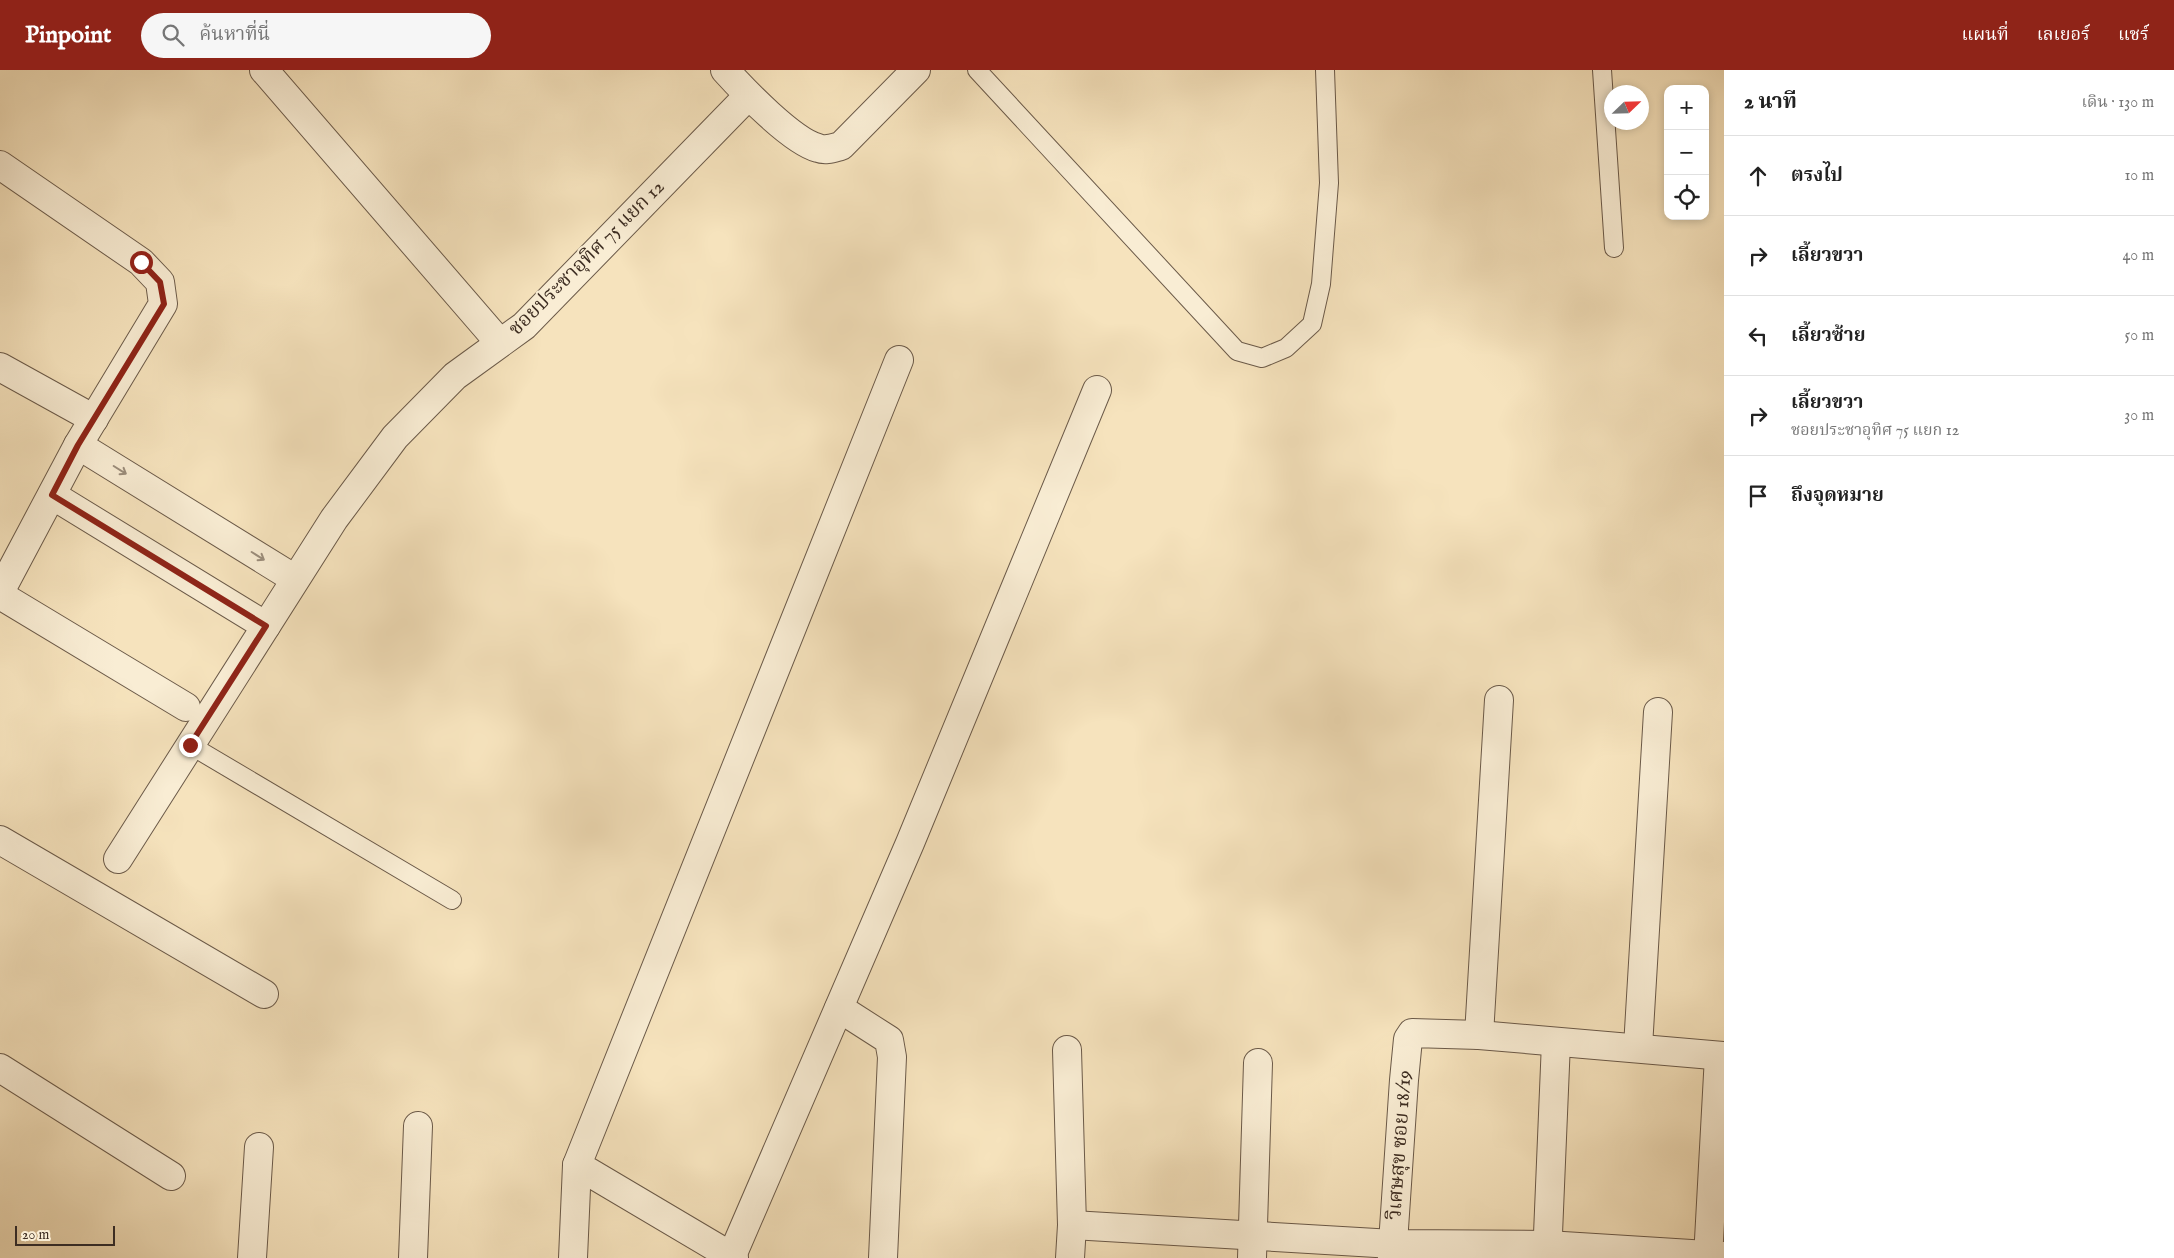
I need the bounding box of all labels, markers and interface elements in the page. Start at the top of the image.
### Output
search box [141,13,491,58]
text: Pinpoint [25,20,111,51]
icon: search [159,21,187,49]
text: ค้นหาที่นี่ [199,23,270,47]
text: แผนที่ [1961,24,2009,47]
text: เลเยอร์ [2037,24,2090,47]
text: แชร์ [2118,24,2149,47]
north arrow [1604,85,1649,130]
map controls [1664,85,1709,220]
button: + [1664,85,1709,130]
text: 2 นาที [1744,89,1797,116]
text: เดิน · 130 m [2082,93,2154,113]
button: − [1664,130,1709,175]
icon: ahead [1744,162,1772,190]
text: ตรงไป [1791,164,1843,188]
text: 10 m [2124,166,2154,186]
street label: ชอยประชาอุทิศ 75 แยก 12 [504,175,670,341]
button: locate [1664,175,1709,220]
icon: right [1744,242,1772,270]
text: เลี้ยวขวา [1791,244,1863,268]
text: 40 m [2122,246,2154,266]
route start [130,251,153,274]
icon: left [1744,322,1772,350]
text: เลี้ยวซ้าย [1791,324,1865,348]
text: 50 m [2125,326,2154,346]
text: เลี้ยวขวา [1791,391,1863,415]
icon: right [1744,402,1772,430]
text: 30 m [2124,406,2154,426]
text: ชอยประชาอุทิศ 75 แยก 12 [1791,421,1959,441]
one-way arrow [112,466,126,476]
icon: arrive [1744,482,1772,510]
text: ถึงจุดหมาย [1791,484,1884,508]
one-way arrow [250,552,264,562]
route end [179,734,202,757]
street label: วิเศษสุข ซอย 18/19 [1382,1069,1418,1221]
scale bar [15,1223,115,1246]
text: 20 m [22,1226,49,1244]

